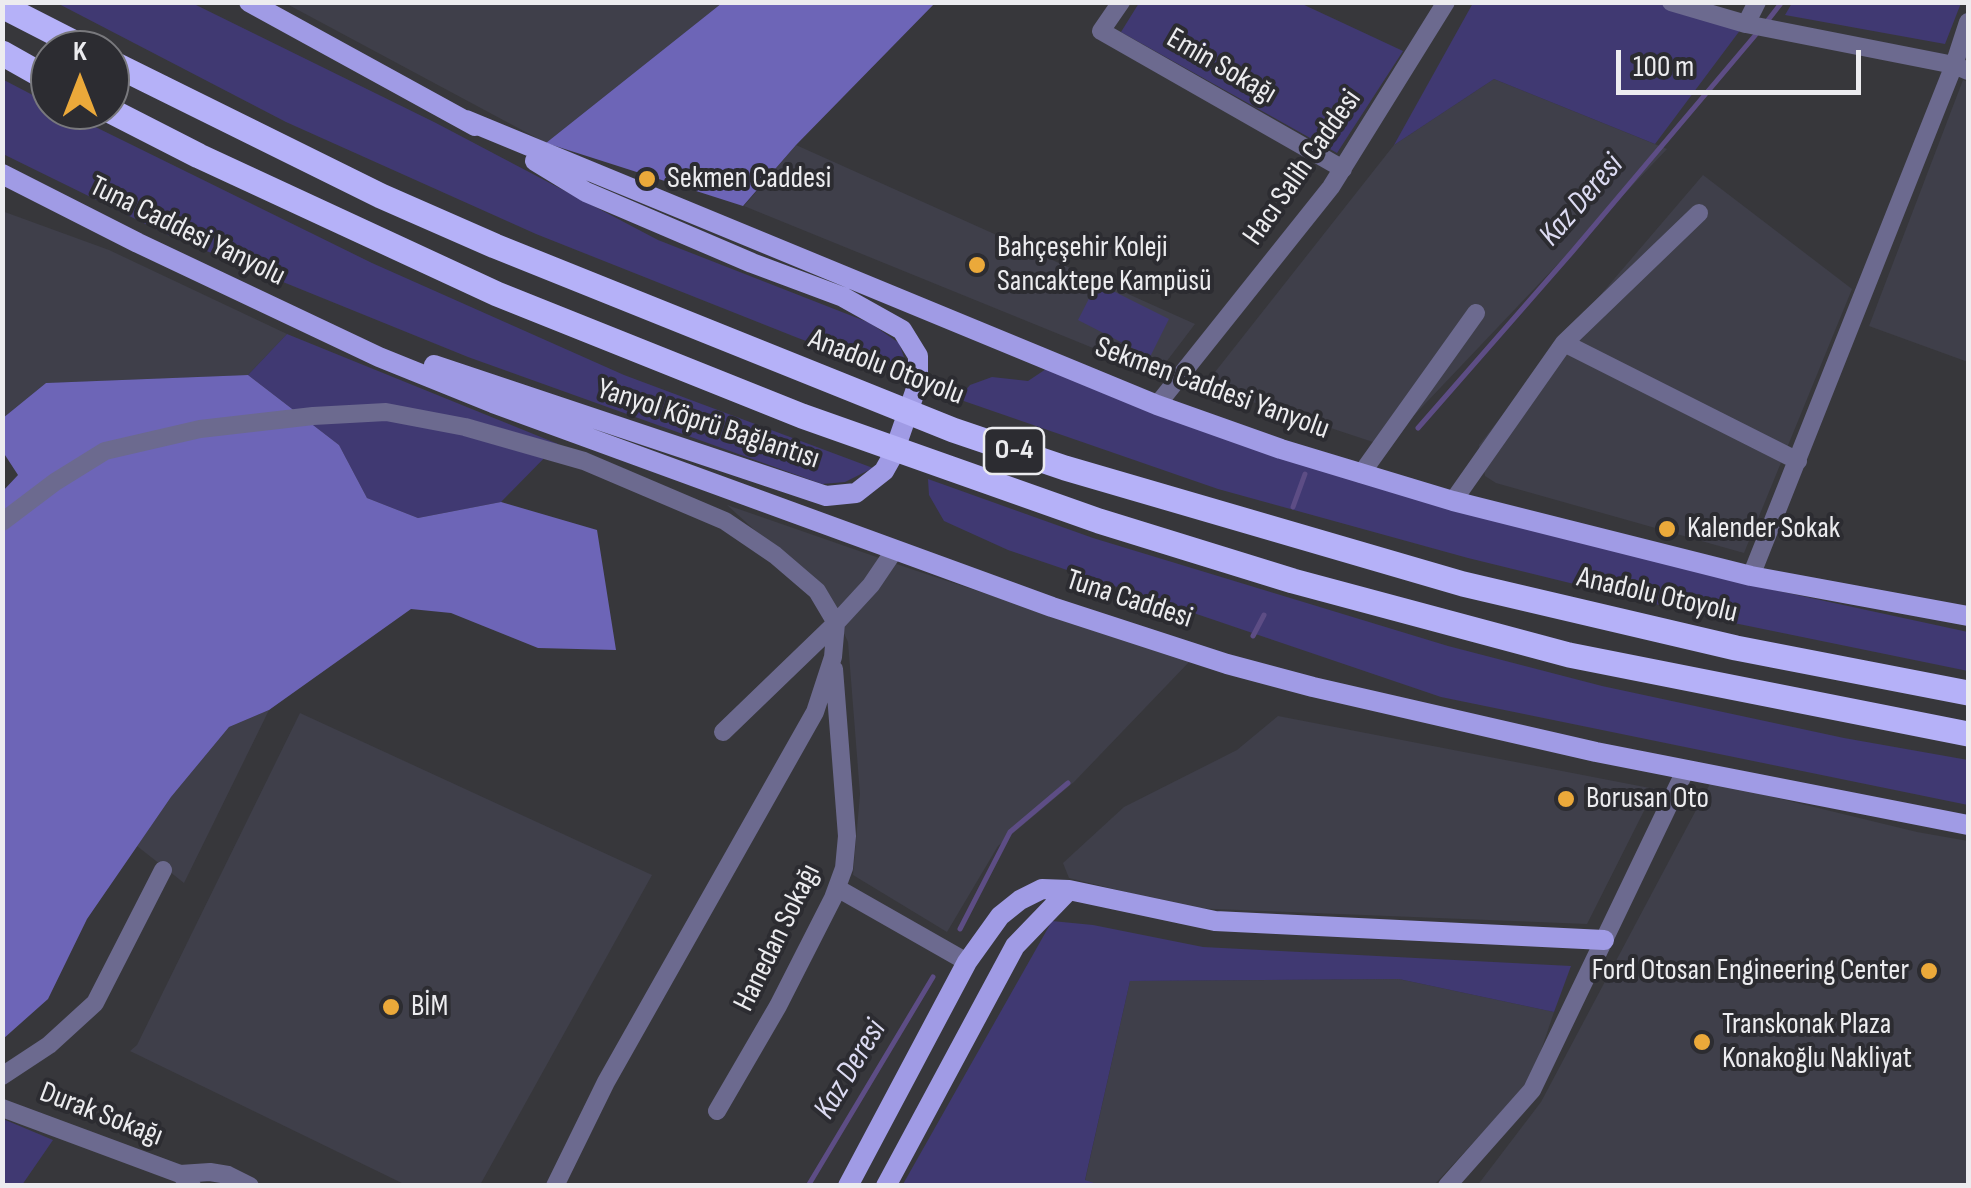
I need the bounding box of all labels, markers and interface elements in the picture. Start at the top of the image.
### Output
street label: Emin Sokağı [1160,21,1282,113]
north arrow [30,30,130,130]
scale bar [1621,30,1866,92]
text: K [73,35,87,68]
text: 100 m [1633,49,1694,85]
street label: Hacı Salih Caddesi [1236,83,1370,253]
water label: Kaz Deresi [1532,147,1632,255]
place label: Sekmen Caddesi [667,161,831,197]
marker: Sekmen Caddesi [636,168,658,190]
street label: Tuna Caddesi Yanyolu [83,169,291,295]
place label: Bahçeşehir Koleji Sancaktepe Kampüsü [997,230,1212,300]
marker: Bahçeşehir Koleji Sancaktepe Kampüsü [966,254,988,276]
street label: Anadolu Otoyolu [803,322,969,414]
street label: Sekmen Caddesi Yanyolu [1090,330,1334,448]
street label: Yanyol Köprü Bağlantısı [592,372,824,478]
road number: O-4 [984,428,1044,474]
place label: Kalender Sokak [1687,511,1840,547]
marker: Kalender Sokak [1656,518,1678,540]
street label: Anadolu Otoyolu [1573,560,1741,632]
street label: Tuna Caddesi [1061,563,1197,637]
place label: Borusan Oto [1586,781,1709,817]
marker: Borusan Oto [1555,788,1577,810]
street label: Hanedan Sokağı [727,859,829,1017]
place label: Ford Otosan Engineering Center [1592,953,1909,989]
marker: Ford Otosan Engineering Center [1918,960,1940,982]
place label: BİM [411,989,448,1025]
marker: BİM [380,996,402,1018]
place label: Transkonak Plaza Konakoğlu Nakliyat [1722,1007,1912,1078]
water label: Kaz Deresi [807,1013,895,1127]
marker: Transkonak Plaza Konakoğlu Nakliyat [1691,1031,1713,1053]
street label: Durak Sokağı [34,1075,168,1155]

